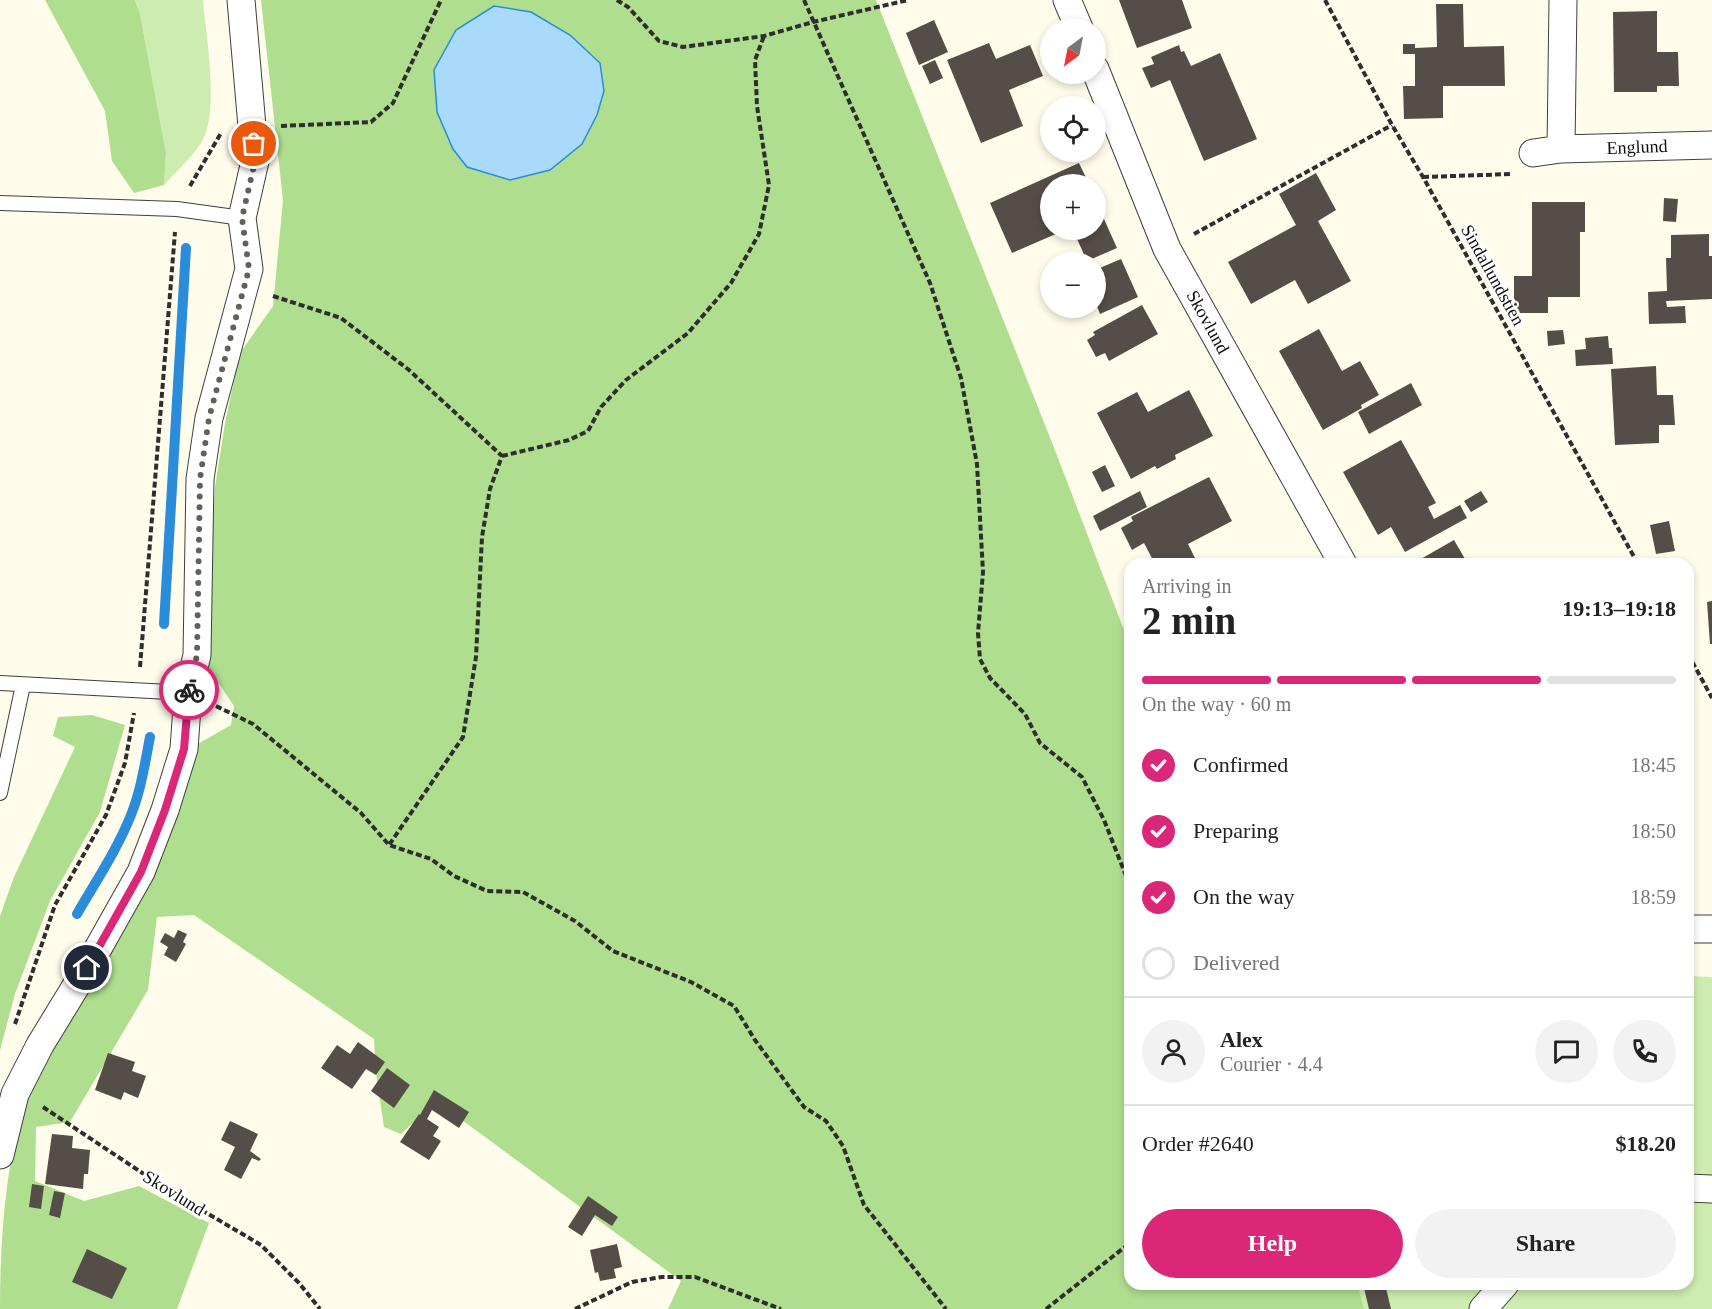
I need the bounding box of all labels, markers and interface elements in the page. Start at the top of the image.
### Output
north arrow [1040,18,1106,84]
map controls [1040,18,1106,318]
button: locate [1040,96,1106,162]
pin [228,118,279,169]
icon: bag [237,127,270,160]
street label: Englund [1606,136,1668,158]
button: + [1040,174,1106,240]
street label: Sindallundstien [1457,221,1529,329]
button: − [1040,252,1106,318]
street label: Skovlund [1183,287,1233,357]
text: Arriving in [1142,575,1231,597]
text: 19:13–19:18 [1562,596,1676,621]
text: 2 min [1142,599,1236,642]
courier [159,660,219,720]
icon: bike [173,674,206,707]
text: On the way · 60 m [1142,693,1291,715]
icon: check [1142,749,1175,782]
text: Confirmed [1193,752,1288,777]
text: 18:45 [1630,754,1676,776]
icon: check [1142,815,1175,848]
text: Preparing [1193,818,1279,843]
text: 18:50 [1630,820,1676,842]
icon: check [1142,881,1175,914]
text: On the way [1193,884,1294,909]
text: 18:59 [1630,886,1676,908]
pin [61,942,112,993]
text: Delivered [1193,950,1280,975]
icon: home [70,951,103,984]
button: person [1142,1020,1205,1083]
button: chat [1535,1020,1598,1083]
button: phone [1613,1020,1676,1083]
text: Alex [1220,1027,1263,1052]
text: Courier · 4.4 [1220,1053,1323,1075]
text: Order #2640 [1142,1131,1254,1156]
text: $18.20 [1616,1131,1676,1156]
street label: Skovlund [139,1166,209,1220]
button: Help [1142,1209,1403,1278]
button: Share [1415,1209,1676,1278]

